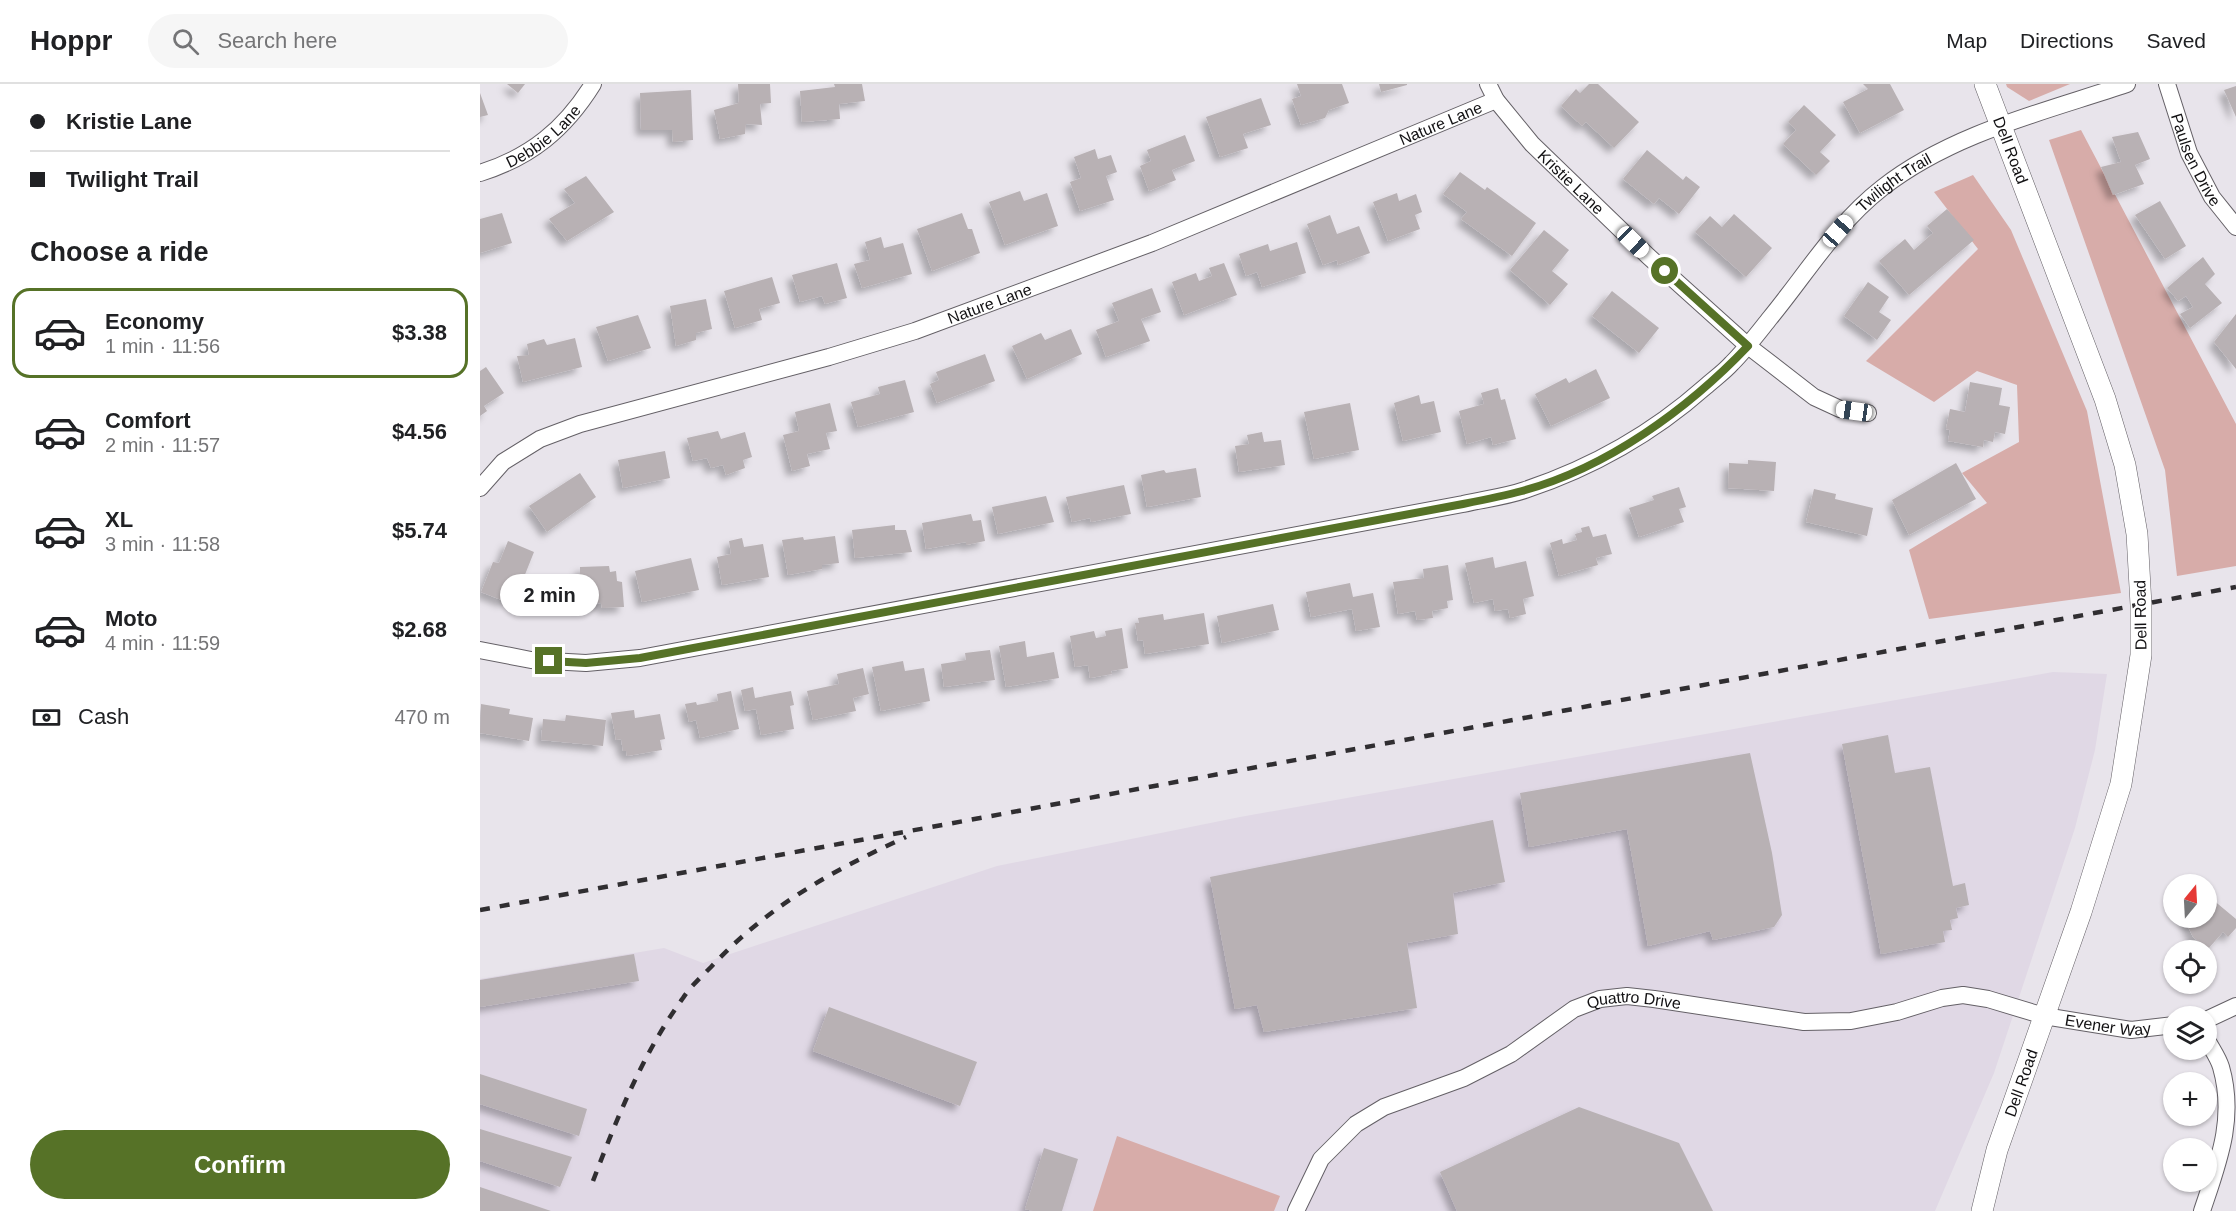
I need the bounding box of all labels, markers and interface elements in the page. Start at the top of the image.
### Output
search box [148,14,568,68]
text: Hoppr [30,25,112,56]
icon: search [169,25,202,58]
text: Search here [217,28,337,53]
text: Map [1946,29,1987,52]
text: Directions [2020,29,2113,52]
text: Saved [2146,29,2206,52]
street label: Nature Lane [1397,99,1485,148]
street label: Debbie Lane [503,102,584,171]
text: Kristie Lane [66,109,192,134]
street label: Paulsen Drive [2168,111,2224,210]
street label: Dell Road [1990,114,2031,186]
street label: Kristie Lane [1534,147,1607,218]
street label: Twilight Trail [1853,150,1934,215]
text: Twilight Trail [66,167,199,192]
car [1819,212,1857,250]
car [1614,223,1652,261]
text: Choose a ride [30,237,209,267]
route start [1651,257,1678,284]
street label: Nature Lane [945,281,1034,327]
icon: car [33,306,87,360]
text: Economy [105,309,204,334]
text: $3.38 [392,320,447,345]
text: 1 min · 11:56 [105,335,220,357]
car [1835,400,1873,422]
icon: car [33,405,87,459]
text: Comfort [105,408,191,433]
text: $4.56 [392,419,447,444]
text: 2 min · 11:57 [105,434,220,456]
icon: car [33,504,87,558]
text: XL [105,507,133,532]
text: $5.74 [392,518,447,543]
text: 3 min · 11:58 [105,533,220,555]
callout: 2 min [500,574,598,616]
street label: Dell Road [2131,580,2150,650]
text: 2 min [523,584,576,606]
icon: car [33,603,87,657]
text: Moto [105,606,158,631]
text: $2.68 [392,617,447,642]
text: 4 min · 11:59 [105,632,220,654]
route end [535,647,562,674]
icon: cash [30,701,63,734]
text: Cash [78,704,129,729]
text: 470 m [394,706,450,728]
north arrow [2163,874,2217,928]
map controls [2163,874,2217,1192]
button: locate [2163,940,2217,994]
street label: Quattro Drive [1584,988,1682,1012]
button: layers [2163,1006,2217,1060]
street label: Evener Way [2064,1012,2152,1040]
street label: Dell Road [2001,1047,2041,1119]
button: + [2163,1072,2217,1126]
button: Confirm [30,1130,450,1199]
button: − [2163,1138,2217,1192]

